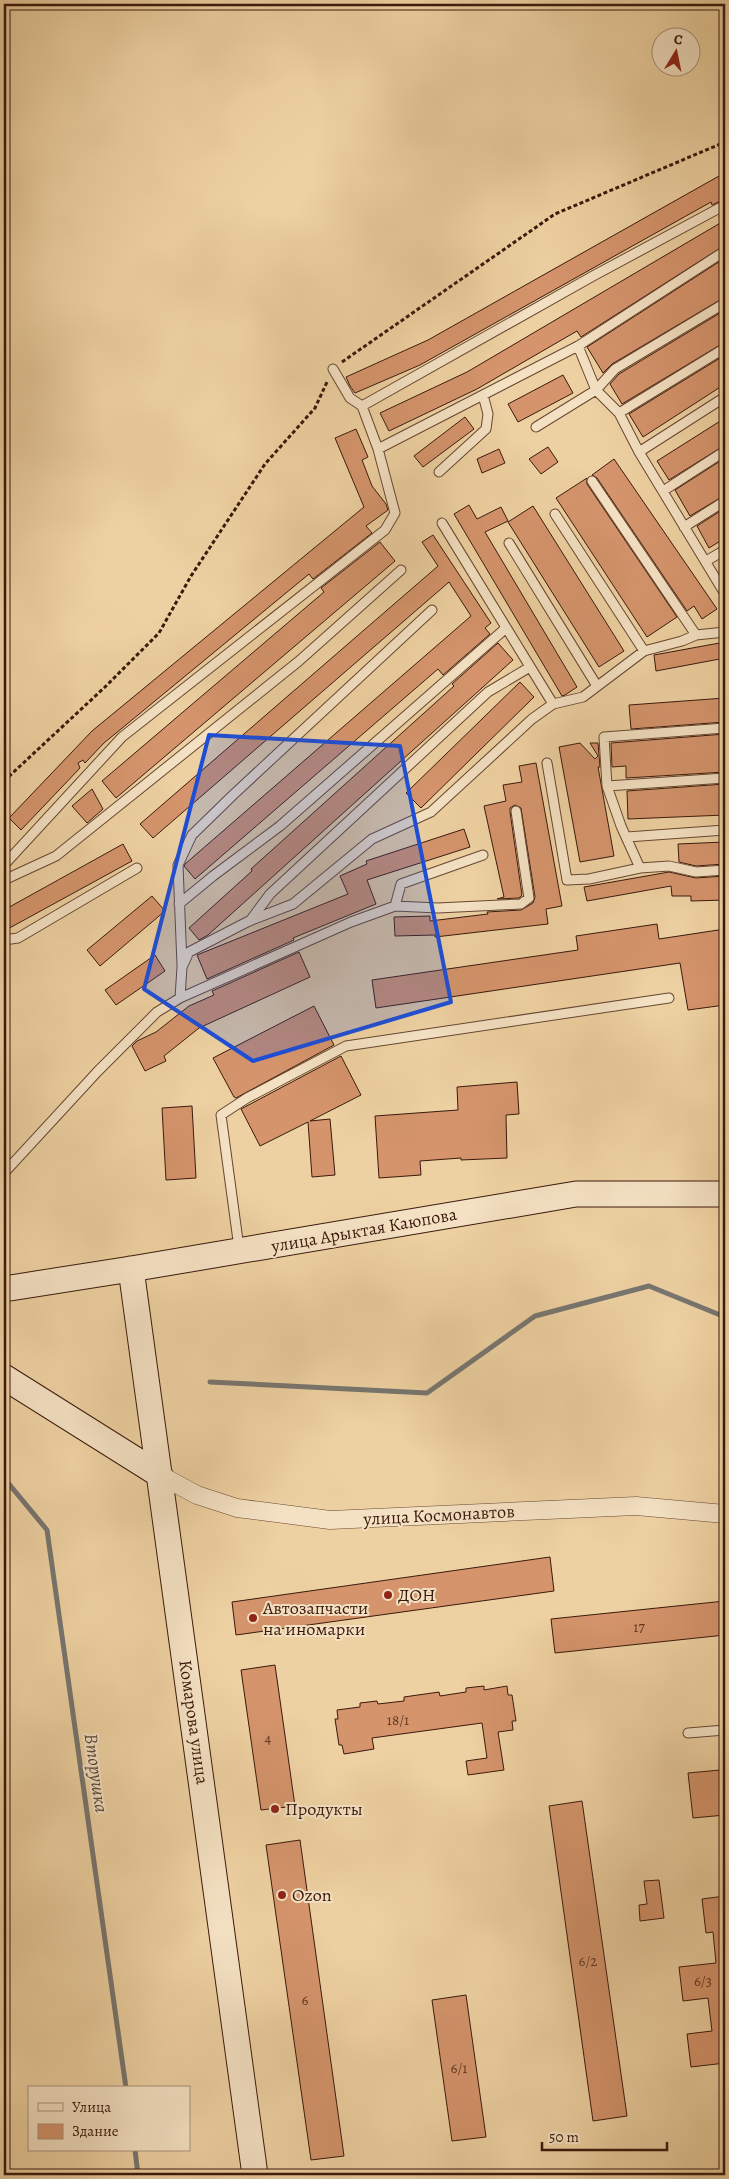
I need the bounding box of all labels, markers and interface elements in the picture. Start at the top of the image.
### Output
north arrow [652,28,702,78]
text: С [672,30,684,50]
street label: улица Арыктая Каюпова [268,1202,459,1258]
street label: улица Космонавтов [362,1499,515,1531]
place label: ДОН [398,1583,436,1607]
marker: ДОН [382,1589,394,1601]
place label: Автозапчасти на иномарки [262,1596,368,1641]
marker: Автозапчасти на иномарки [247,1612,259,1624]
house number: 17 [633,1617,645,1637]
street label: Комарова улица [173,1658,215,1786]
house number: 18/1 [387,1710,409,1730]
house number: 4 [265,1728,272,1748]
water label: Вторушка [78,1732,114,1815]
place label: Продукты [285,1797,363,1821]
marker: Продукты [269,1803,281,1815]
place label: Ozon [292,1883,332,1907]
marker: Ozon [276,1889,288,1901]
house number: 6/2 [579,1951,598,1971]
house number: 6/3 [694,1971,712,1991]
house number: 6 [302,1990,309,2010]
house number: 6/1 [451,2058,468,2078]
legend [28,2086,190,2152]
text: Улица [72,2097,111,2117]
scale bar [542,2119,666,2151]
text: Здание [72,2121,119,2141]
text: 50 m [549,2127,579,2147]

